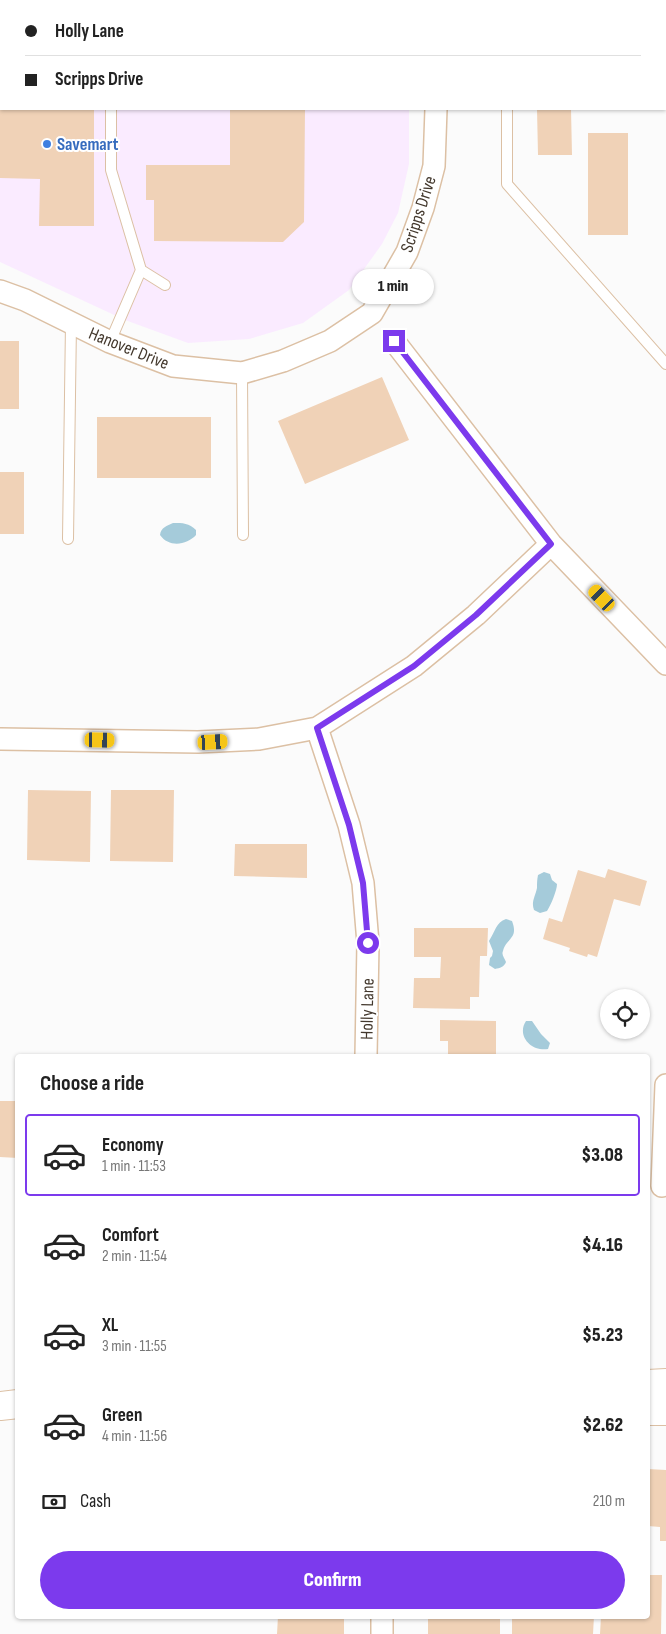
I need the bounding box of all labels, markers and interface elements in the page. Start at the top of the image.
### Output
text: Holly Lane [55,20,124,43]
text: Scripps Drive [55,68,143,91]
place label: Savemart [57,134,119,155]
marker: Savemart [41,138,53,150]
street label: Scripps Drive [396,173,441,255]
callout: 1 min [353,268,435,304]
text: 1 min [378,277,408,296]
street label: Hanover Drive [86,323,172,374]
route end [383,330,405,352]
car [586,582,617,614]
car [84,732,115,748]
car [197,734,228,750]
route start [357,932,379,954]
street label: Holly Lane [356,978,379,1040]
map controls [600,989,650,1039]
button: locate [600,989,650,1039]
text: Choose a ride [40,1070,144,1097]
icon: car [42,1133,87,1178]
text: Economy [102,1134,164,1157]
text: $3.08 [582,1144,623,1167]
text: 1 min · 11:53 [102,1157,166,1176]
icon: car [42,1223,87,1268]
text: Comfort [102,1224,159,1247]
text: $4.16 [582,1234,623,1257]
text: 2 min · 11:54 [102,1247,167,1266]
icon: car [42,1313,87,1358]
text: XL [102,1314,118,1337]
text: $5.23 [582,1324,623,1347]
text: 3 min · 11:55 [102,1337,167,1356]
icon: car [42,1403,87,1448]
text: Green [102,1404,142,1427]
text: $2.62 [583,1414,623,1437]
text: 4 min · 11:56 [102,1427,167,1446]
icon: cash [40,1488,68,1516]
text: Cash [80,1490,111,1513]
text: 210 m [593,1492,625,1511]
button: Confirm [40,1551,625,1609]

